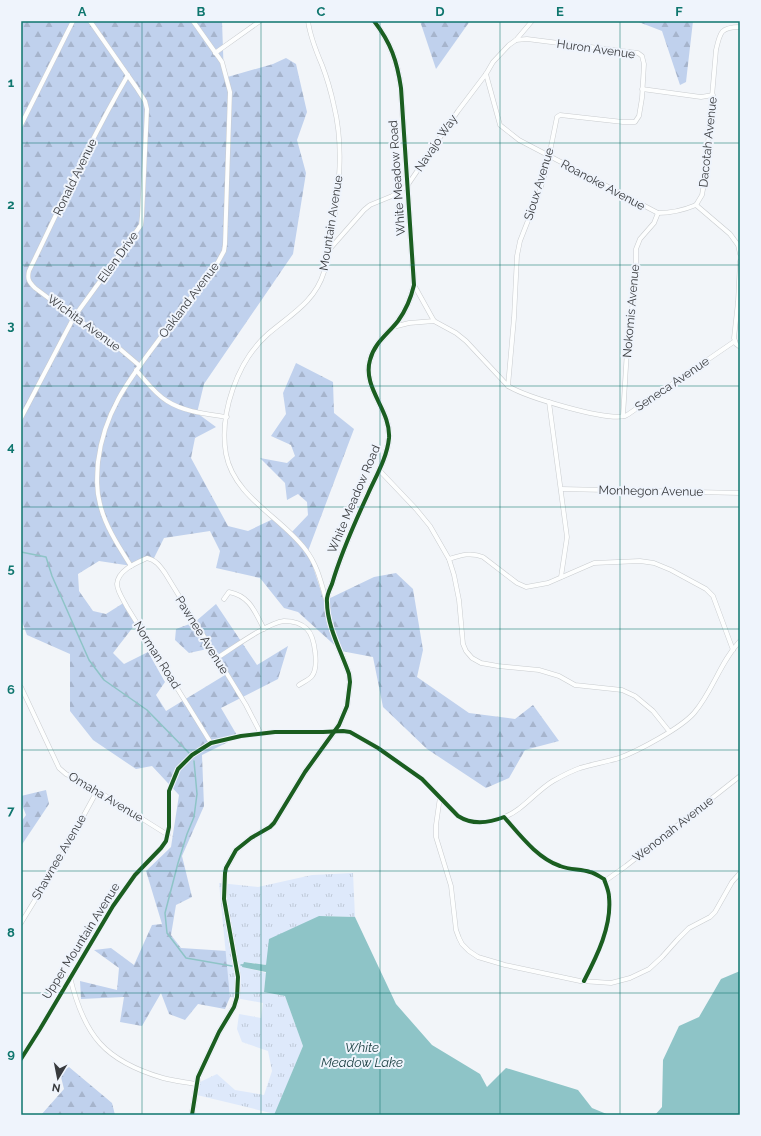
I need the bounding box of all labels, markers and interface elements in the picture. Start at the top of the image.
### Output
text: A [78,4,87,19]
text: B [197,4,206,19]
text: C [317,4,326,19]
text: D [435,4,445,19]
text: E [556,4,564,19]
text: F [675,4,683,19]
street label: Huron Avenue [556,37,636,61]
text: 1 [8,75,15,90]
street label: Dacotah Avenue [696,96,720,188]
street label: Navajo Way [412,111,460,174]
street label: White Meadow Road [386,120,408,236]
street label: Ronald Avenue [50,136,100,218]
street label: Sioux Avenue [521,146,557,222]
street label: Roanoke Avenue [559,157,647,213]
street label: Mountain Avenue [317,174,345,272]
text: 2 [7,197,15,212]
street label: Ellen Drive [95,229,141,285]
street label: Oakland Avenue [156,259,222,341]
street label: Nokomis Avenue [620,264,642,358]
street label: Wichita Avenue [45,292,123,354]
text: 3 [7,318,15,333]
street label: Seneca Avenue [632,354,712,414]
text: 4 [7,439,15,454]
street label: White Meadow Road [325,443,383,555]
street label: Monhegon Avenue [598,483,704,499]
text: 5 [7,561,15,576]
street label: Pawnee Avenue [172,593,232,677]
street label: Norman Road [131,619,183,691]
text: 6 [7,682,15,697]
street label: Omaha Avenue [66,769,146,825]
street label: Wenonah Avenue [630,793,716,865]
text: 7 [7,803,15,818]
street label: Shawnee Avenue [29,812,89,902]
street label: Upper Mountain Avenue [39,880,123,1002]
text: 8 [7,925,15,940]
water label: White Meadow Lake [321,1040,403,1070]
text: 9 [7,1046,15,1061]
north arrow [38,1058,78,1098]
text: N [51,1080,62,1094]

